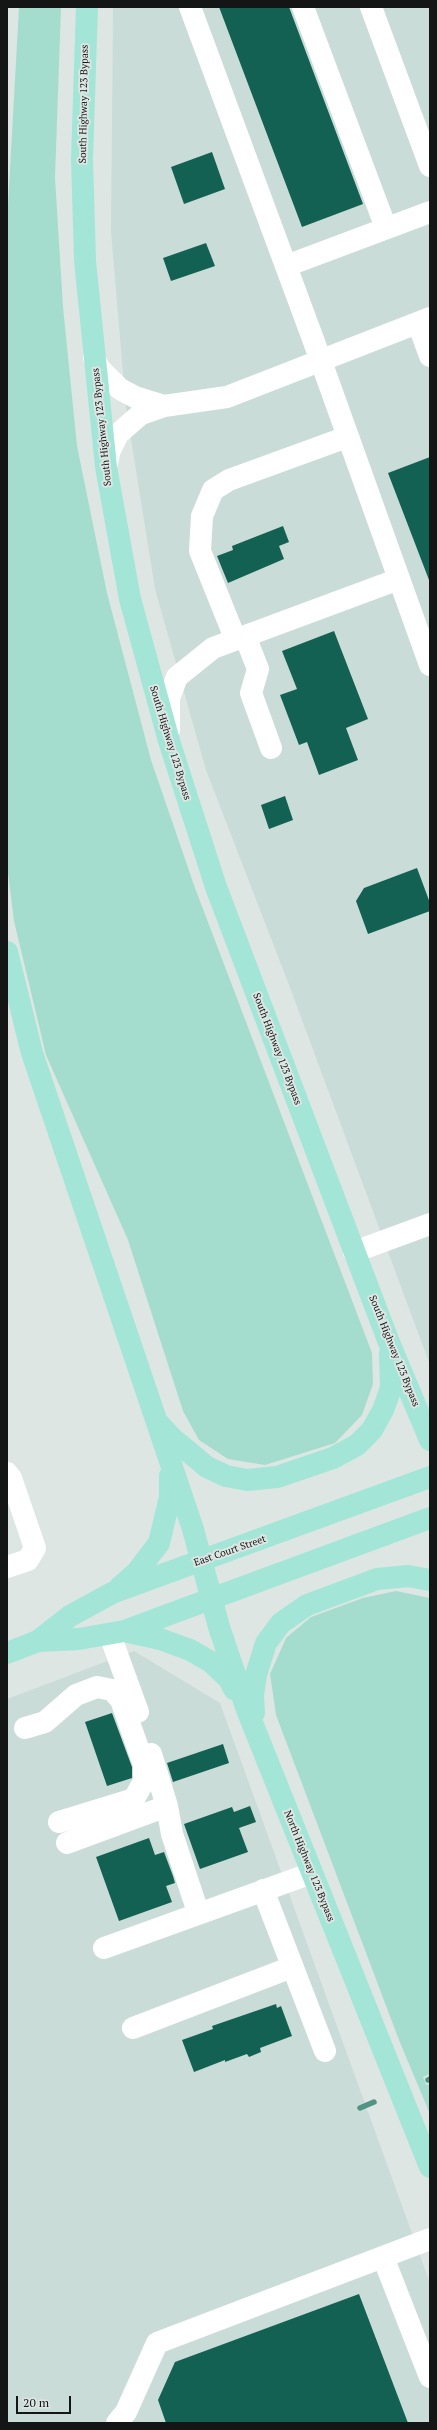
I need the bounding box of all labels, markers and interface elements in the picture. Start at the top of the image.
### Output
street label: South Highway 123 Bypass [77,44,91,164]
street label: South Highway 123 Bypass [90,367,114,487]
street label: South Highway 123 Bypass [147,684,193,802]
street label: South Highway 123 Bypass [250,991,304,1107]
street label: South Highway 123 Bypass [366,1294,422,1408]
street label: East Court Street [192,1533,268,1569]
street label: North Highway 123 Bypass [281,1809,337,1923]
scale bar [18,2388,73,2414]
text: 20 m [23,2395,49,2410]

